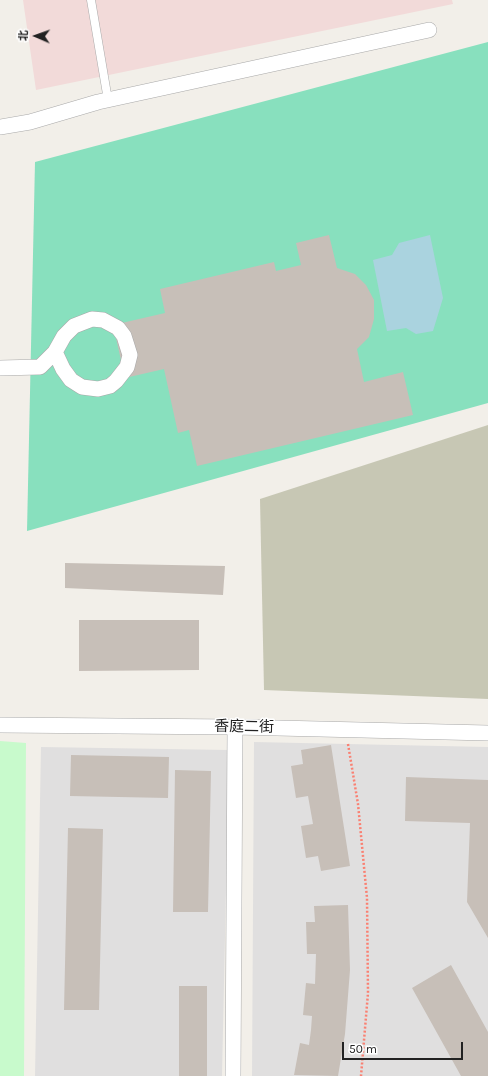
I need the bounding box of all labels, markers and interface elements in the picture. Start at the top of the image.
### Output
north arrow [16,16,56,56]
text: 北 [17,30,30,41]
street label: 香庭二街 [214,717,274,737]
scale bar [344,1034,465,1060]
text: 50 m [349,1042,377,1056]

